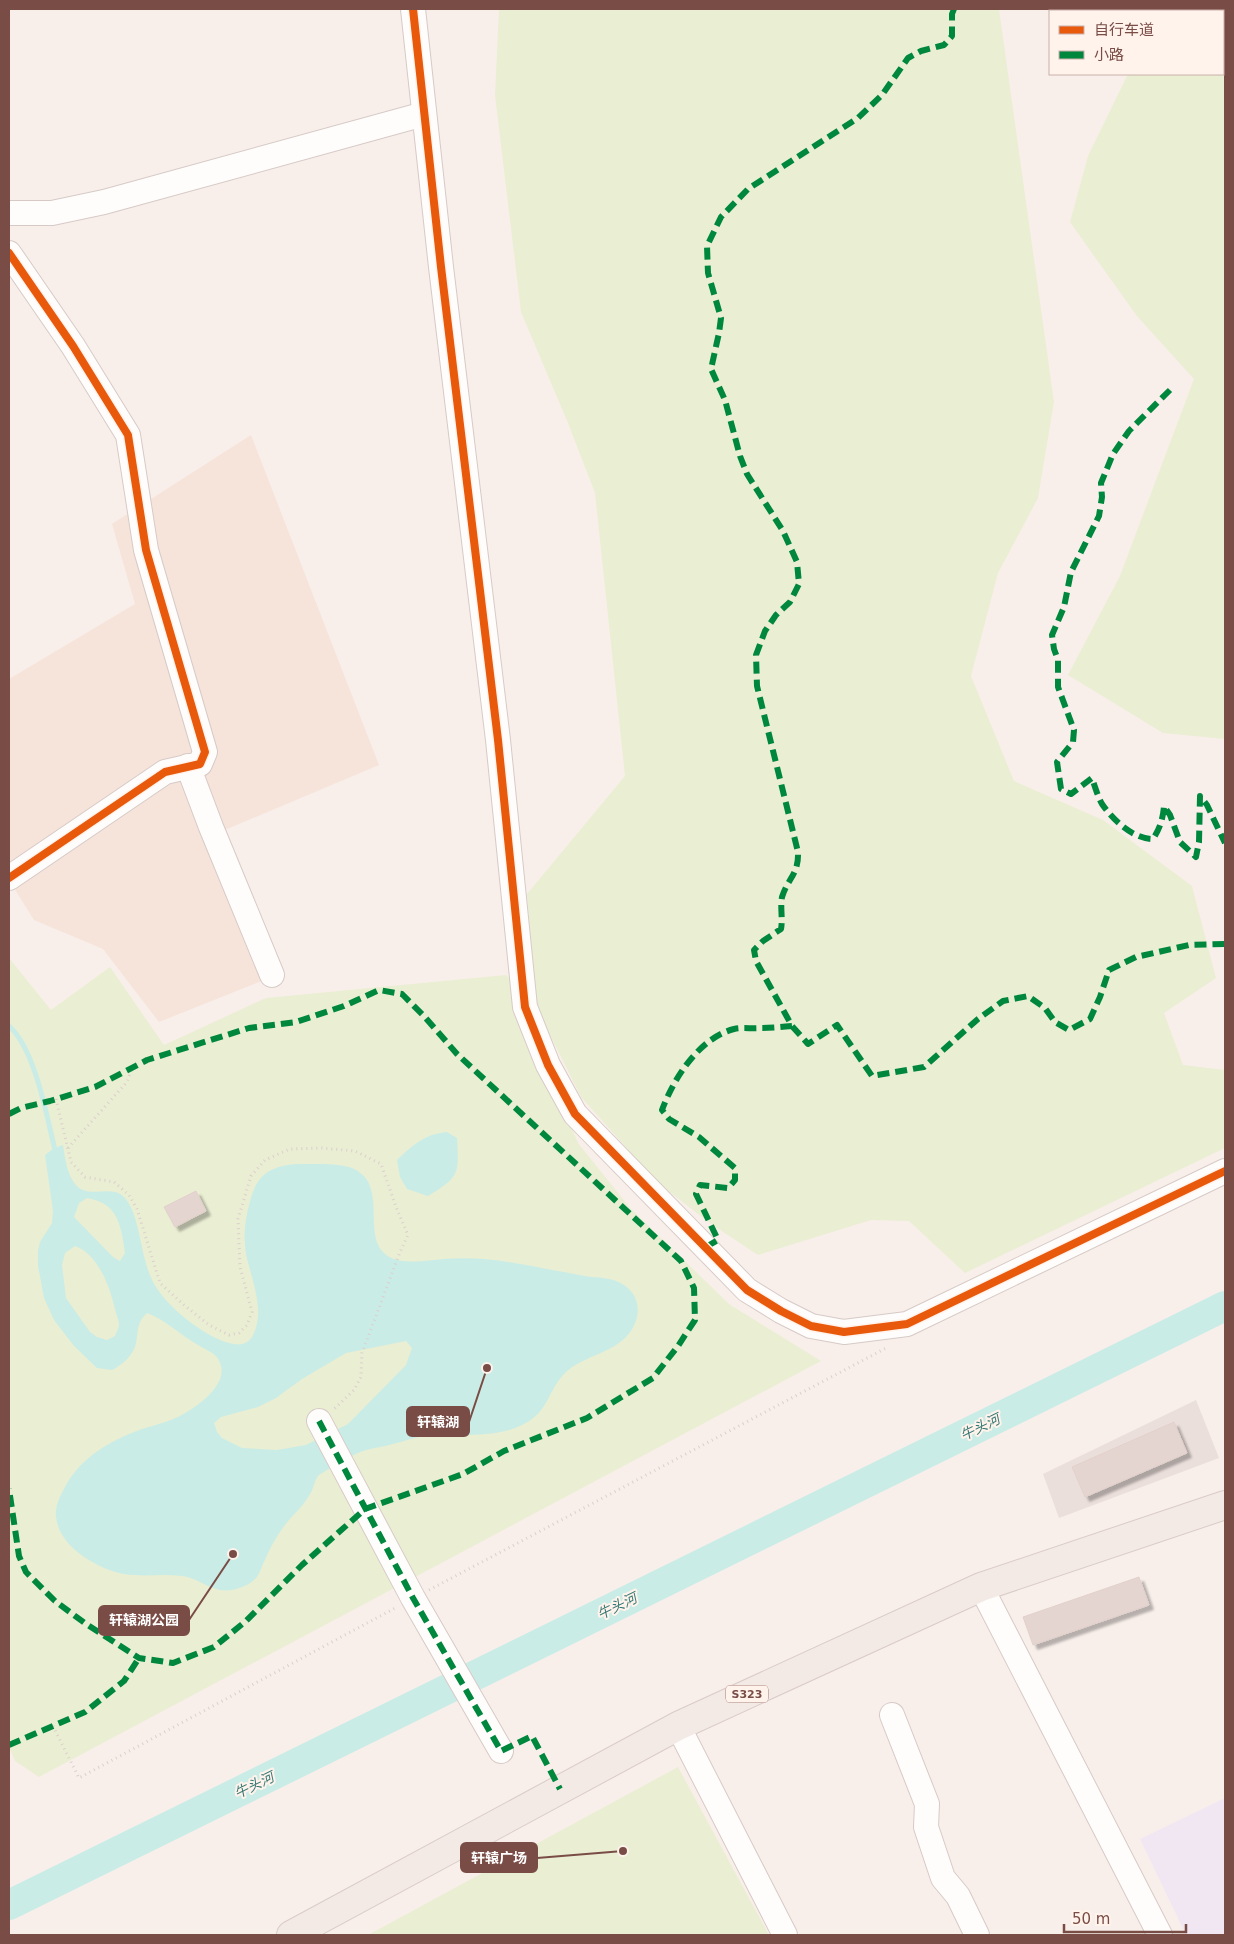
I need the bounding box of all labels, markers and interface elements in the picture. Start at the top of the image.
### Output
legend [1049,10,1224,75]
text: 自行车道 [1094,21,1154,39]
text: 小路 [1094,46,1124,64]
callout: 轩辕湖 [407,1407,469,1436]
water label: 牛头河 [958,1409,1005,1443]
text: 轩辕湖 [417,1414,459,1430]
water label: 牛头河 [595,1588,642,1622]
callout: 轩辕湖公园 [99,1606,189,1635]
text: 轩辕湖公园 [109,1612,179,1628]
road number: S323 [726,1686,768,1702]
water label: 牛头河 [232,1767,279,1801]
callout: 轩辕广场 [461,1843,537,1872]
text: 轩辕广场 [471,1850,527,1866]
scale bar [1064,1902,1186,1934]
text: 50 m [1072,1910,1110,1928]

